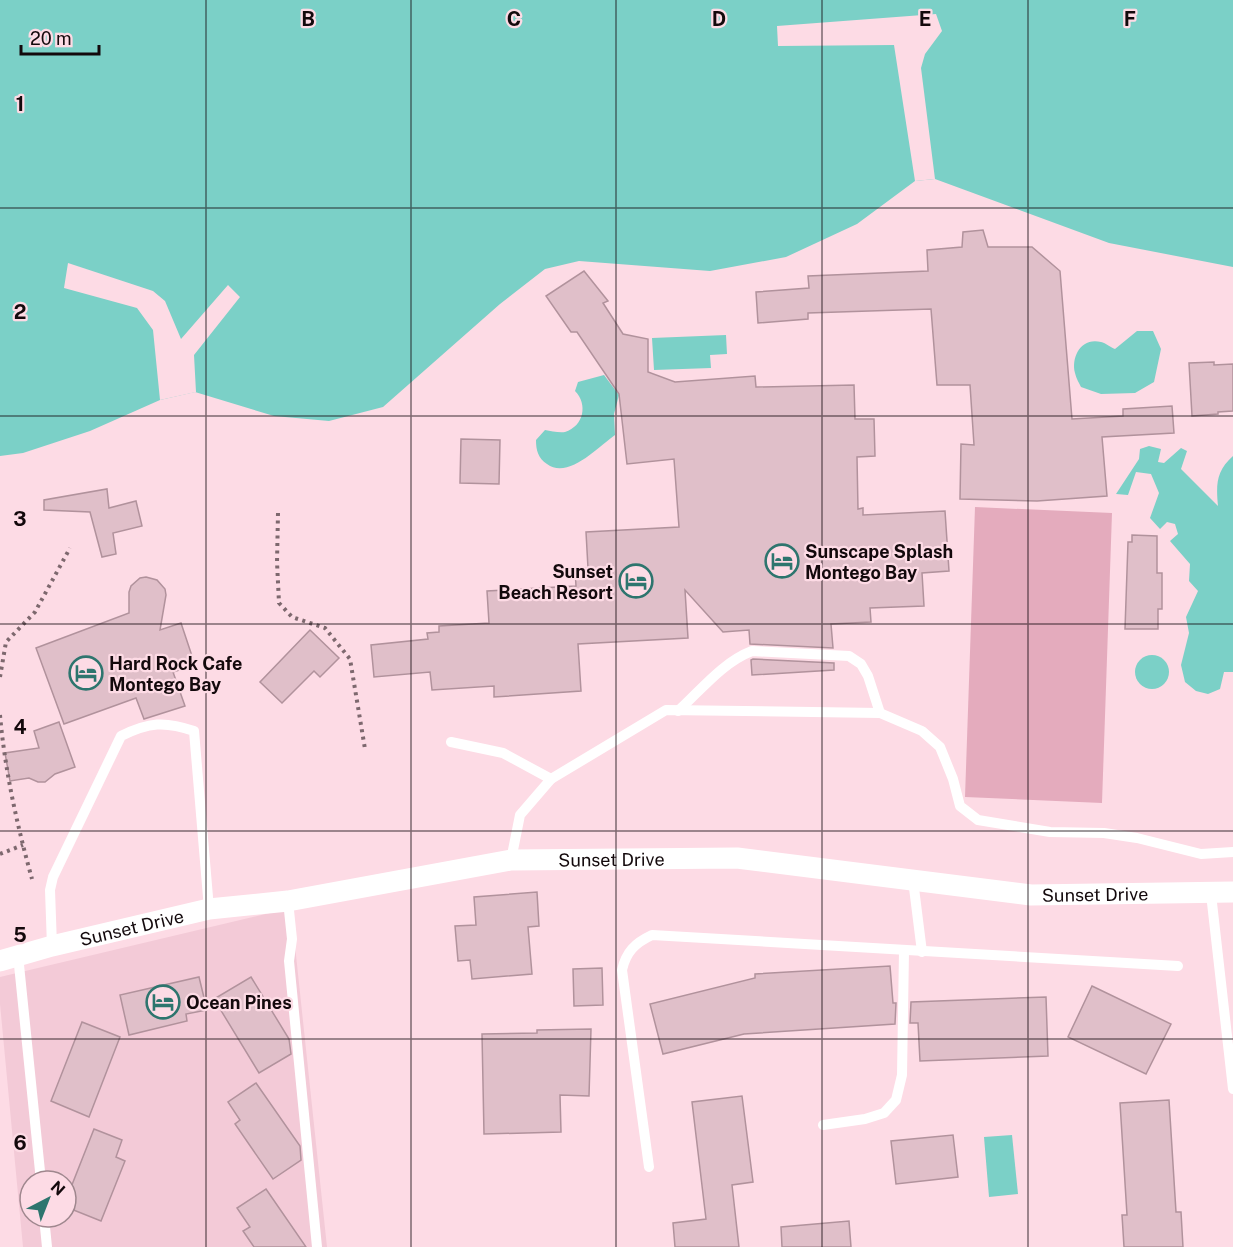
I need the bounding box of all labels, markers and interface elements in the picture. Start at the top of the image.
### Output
text: B [301,7,315,31]
text: C [507,7,521,31]
text: D [712,7,726,31]
text: E [919,7,931,31]
text: F [1124,7,1136,31]
scale bar [21,18,99,56]
text: 20 m [30,28,72,49]
text: 1 [16,92,24,116]
text: 2 [14,300,26,324]
text: 3 [13,507,27,531]
place label: Sunscape Splash Montego Bay [805,541,953,583]
hotel icon: Sunscape Splash Montego Bay [764,543,800,579]
place label: Sunset Beach Resort [498,561,613,603]
hotel icon: Sunset Beach Resort [618,563,654,599]
place label: Hard Rock Cafe Montego Bay [109,653,242,695]
hotel icon: Hard Rock Cafe Montego Bay [68,655,104,691]
text: 4 [13,715,27,739]
street label: Sunset Drive [558,848,665,870]
street label: Sunset Drive [1042,883,1148,905]
street label: Sunset Drive [78,905,186,950]
text: 5 [13,923,27,947]
hotel icon: Ocean Pines [145,984,181,1020]
place label: Ocean Pines [186,992,292,1013]
text: 6 [13,1131,27,1155]
north arrow [18,1169,78,1229]
text: N [47,1177,69,1199]

